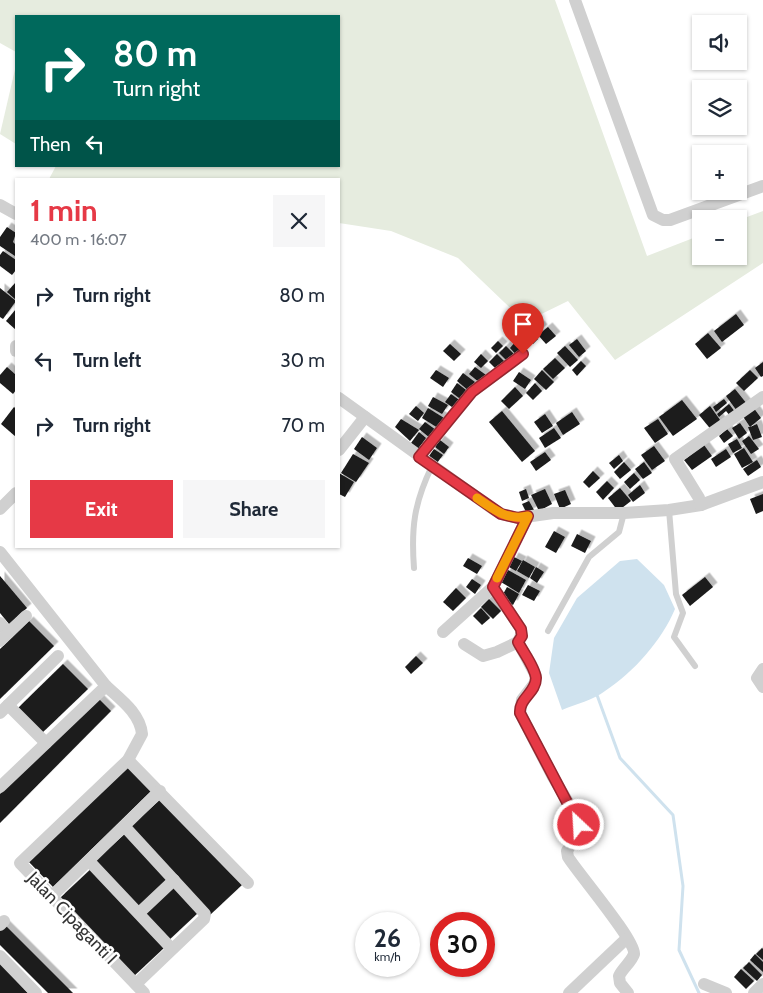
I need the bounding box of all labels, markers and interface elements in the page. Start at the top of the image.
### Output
map controls [692,15,747,265]
button: sound [692,15,747,70]
text: 80 m [113,32,197,75]
icon: right [30,35,95,100]
text: Turn right [113,75,200,102]
button: layers [692,80,747,135]
icon: left [81,130,109,158]
text: Then [30,133,71,156]
button: + [692,145,747,200]
text: 1 min [30,192,98,229]
button: close [273,195,325,247]
button: − [692,210,747,265]
text: 400 m · 16:07 [30,230,127,249]
icon: right [30,282,58,310]
text: Turn right [73,284,151,307]
text: 80 m [279,284,325,307]
pin [502,303,544,354]
icon: arrive [509,310,537,338]
icon: left [30,347,58,375]
text: Turn left [73,349,141,372]
text: 30 m [281,349,325,372]
icon: right [30,412,58,440]
text: Turn right [73,414,151,437]
text: 70 m [281,414,325,437]
button: Exit [30,480,173,538]
button: Share [183,480,325,538]
position arrow [552,798,604,850]
street label: Jalan Cipaganti I [22,866,122,969]
speed limit sign: 30 [430,912,495,977]
text: 26 [374,923,401,953]
text: km/h [374,949,401,964]

